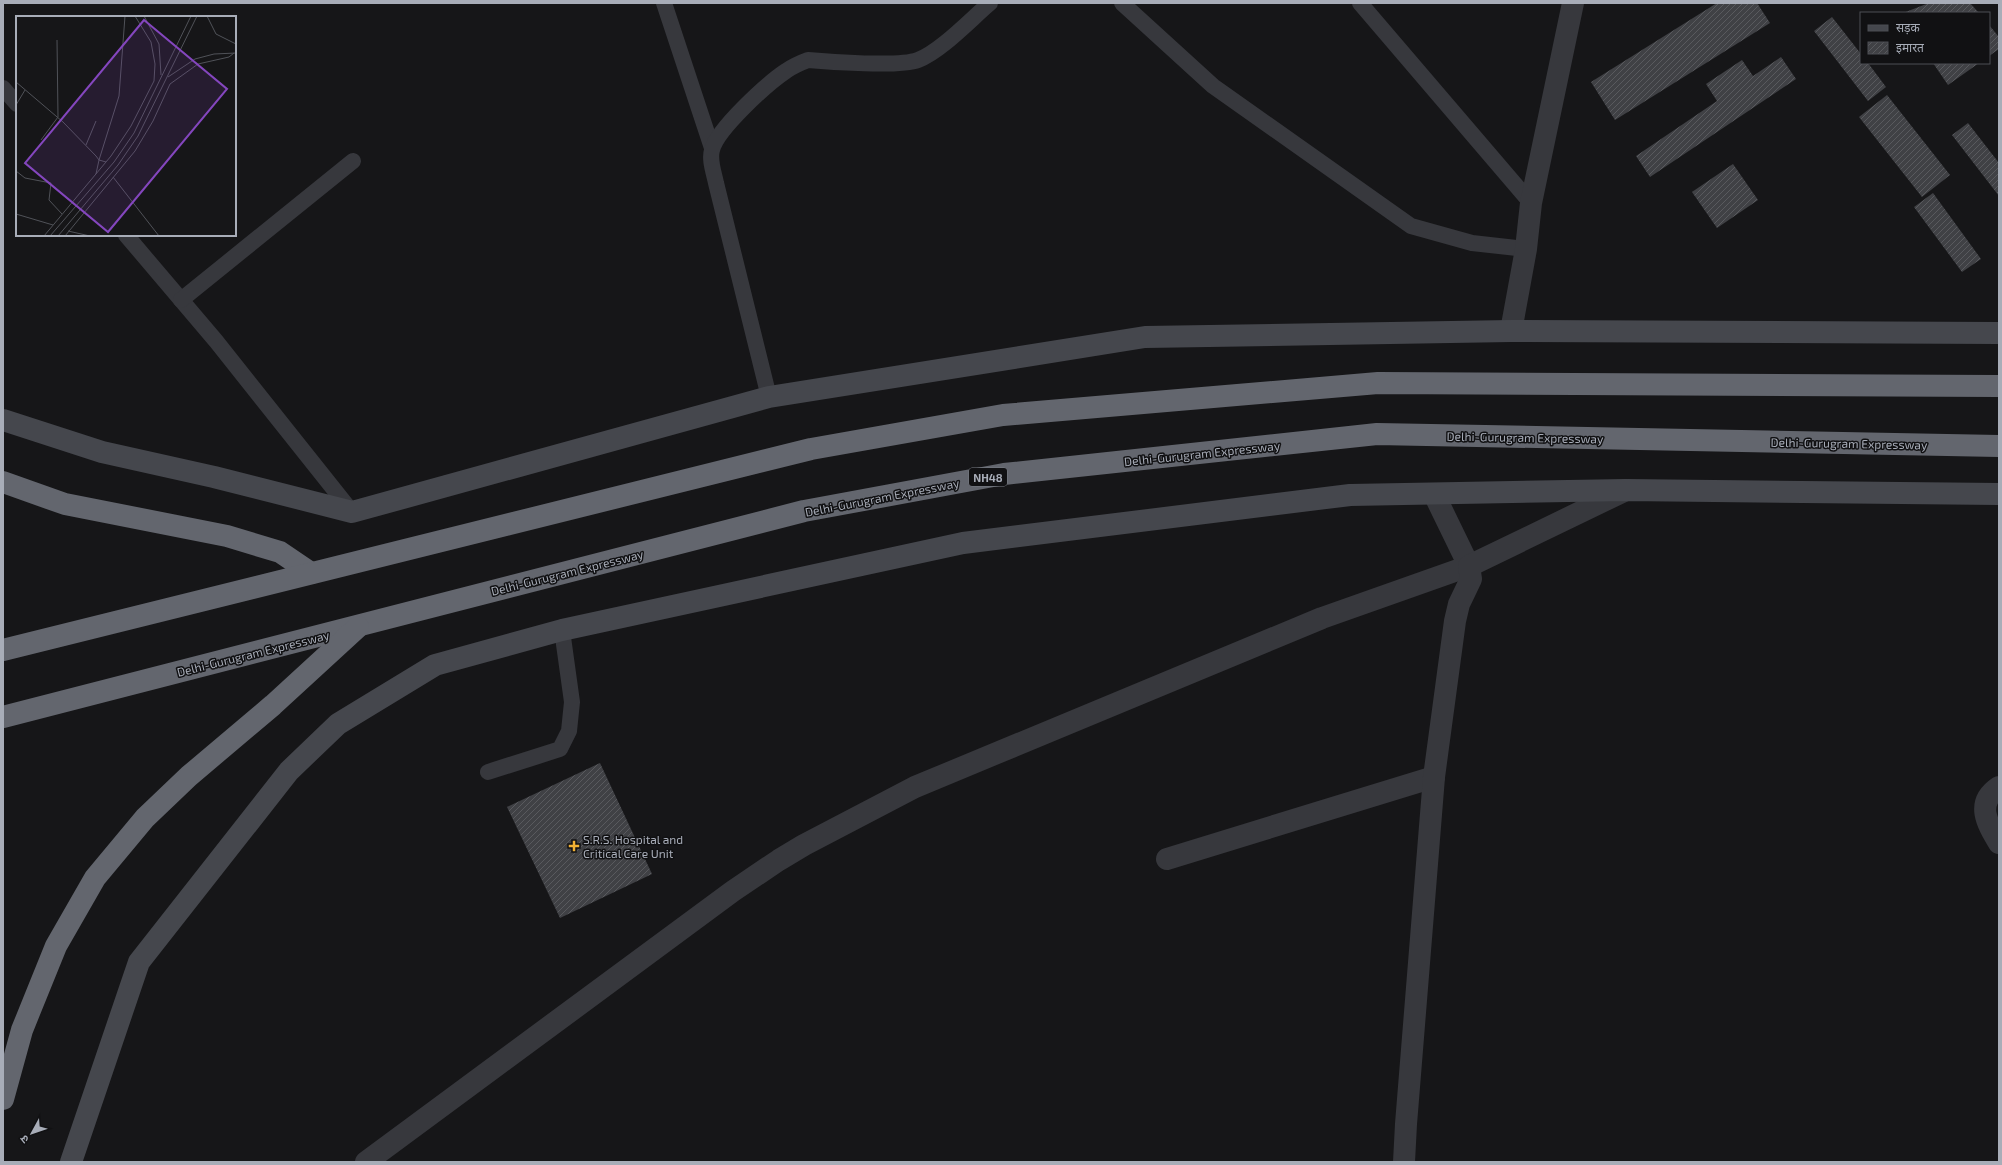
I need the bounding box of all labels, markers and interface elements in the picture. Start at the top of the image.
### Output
legend [1860,12,1990,64]
inset map [16,16,236,236]
text: सड़क [1896,20,1921,35]
text: इमारत [1896,40,1925,55]
street label: Delhi-Gurugram Expressway [1447,429,1604,445]
street label: Delhi-Gurugram Expressway [1771,435,1928,451]
street label: Delhi-Gurugram Expressway [1123,438,1281,468]
road number: NH48 [969,468,1007,486]
street label: Delhi-Gurugram Expressway [804,475,961,519]
street label: Delhi-Gurugram Expressway [489,546,645,598]
street label: Delhi-Gurugram Expressway [175,627,331,679]
place label: S.R.S. Hospital and Critical Care Unit [583,832,683,860]
marker: S.R.S. Hospital and Critical Care Unit [568,840,580,852]
north arrow [12,1113,52,1153]
text: उ [17,1133,31,1146]

